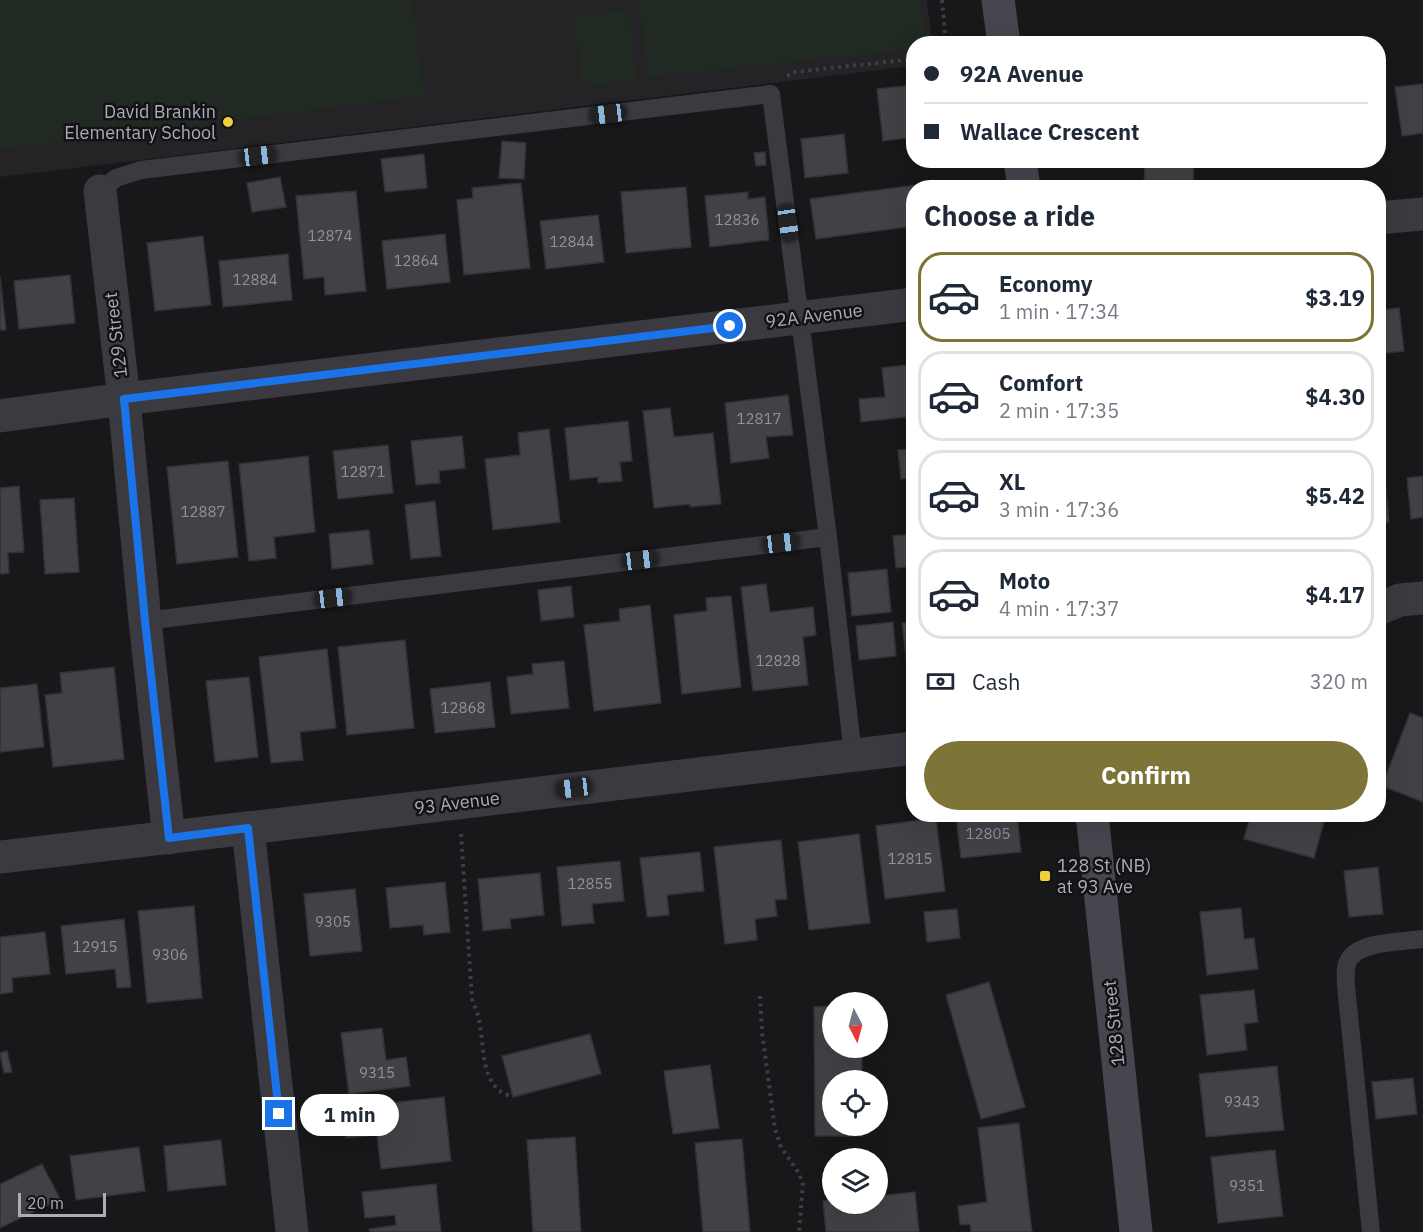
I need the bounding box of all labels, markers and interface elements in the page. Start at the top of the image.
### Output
text: 92A Avenue [960,59,1084,88]
place label: David Brankin Elementary School [64,100,216,144]
car [589,103,627,125]
marker: David Brankin Elementary School [221,115,235,129]
text: Wallace Crescent [960,117,1139,146]
car [239,145,277,167]
text: Choose a ride [924,198,1095,233]
car [777,204,799,242]
house number: 12836 [714,210,760,229]
house number: 12874 [307,226,353,245]
house number: 12844 [549,232,595,251]
house number: 12864 [393,251,439,270]
text: Economy [999,269,1093,298]
house number: 12884 [232,270,278,289]
icon: car [927,270,981,324]
text: $3.19 [1305,283,1365,312]
street label: 129 Street [99,291,132,379]
street label: 92A Avenue [764,298,864,333]
text: 1 min · 17:34 [999,298,1119,325]
route start [716,312,743,339]
text: Comfort [999,368,1083,397]
icon: car [927,369,981,423]
text: $4.30 [1305,382,1365,411]
text: 2 min · 17:35 [999,397,1119,424]
house number: 12817 [736,409,782,428]
house number: 12871 [340,462,386,481]
text: XL [999,467,1025,496]
icon: car [927,468,981,522]
text: $5.42 [1305,481,1365,510]
text: 3 min · 17:36 [999,496,1119,523]
house number: 12887 [180,502,226,521]
car [762,532,800,554]
car [621,549,659,571]
text: Moto [999,566,1050,595]
icon: car [927,567,981,621]
text: $4.17 [1305,580,1365,609]
car [314,587,352,609]
text: 4 min · 17:37 [999,595,1119,622]
house number: 12828 [755,651,801,670]
icon: cash [924,665,957,698]
text: Cash [972,667,1021,696]
text: 320 m [1310,668,1368,695]
house number: 12868 [440,698,486,717]
button: Confirm [924,741,1368,810]
car [555,777,593,799]
street label: 93 Avenue [413,786,501,819]
house number: 12805 [965,824,1011,843]
house number: 12815 [887,849,933,868]
place label: 128 St (NB) at 93 Ave [1057,854,1151,898]
marker: 128 St (NB) at 93 Ave [1038,869,1052,883]
house number: 12855 [567,874,613,893]
house number: 9305 [315,912,351,931]
house number: 12915 [72,937,118,956]
house number: 9306 [152,945,188,964]
street label: 128 Street [1098,979,1129,1067]
north arrow [822,992,888,1058]
map controls [822,992,888,1214]
house number: 9315 [359,1063,395,1082]
button: locate [822,1070,888,1136]
house number: 9343 [1224,1092,1260,1111]
callout: 1 min [300,1093,399,1135]
route end [265,1100,292,1127]
text: 1 min [323,1101,376,1128]
button: layers [822,1148,888,1214]
house number: 9351 [1229,1176,1265,1195]
scale bar [18,1190,106,1218]
text: 20 m [27,1193,64,1213]

